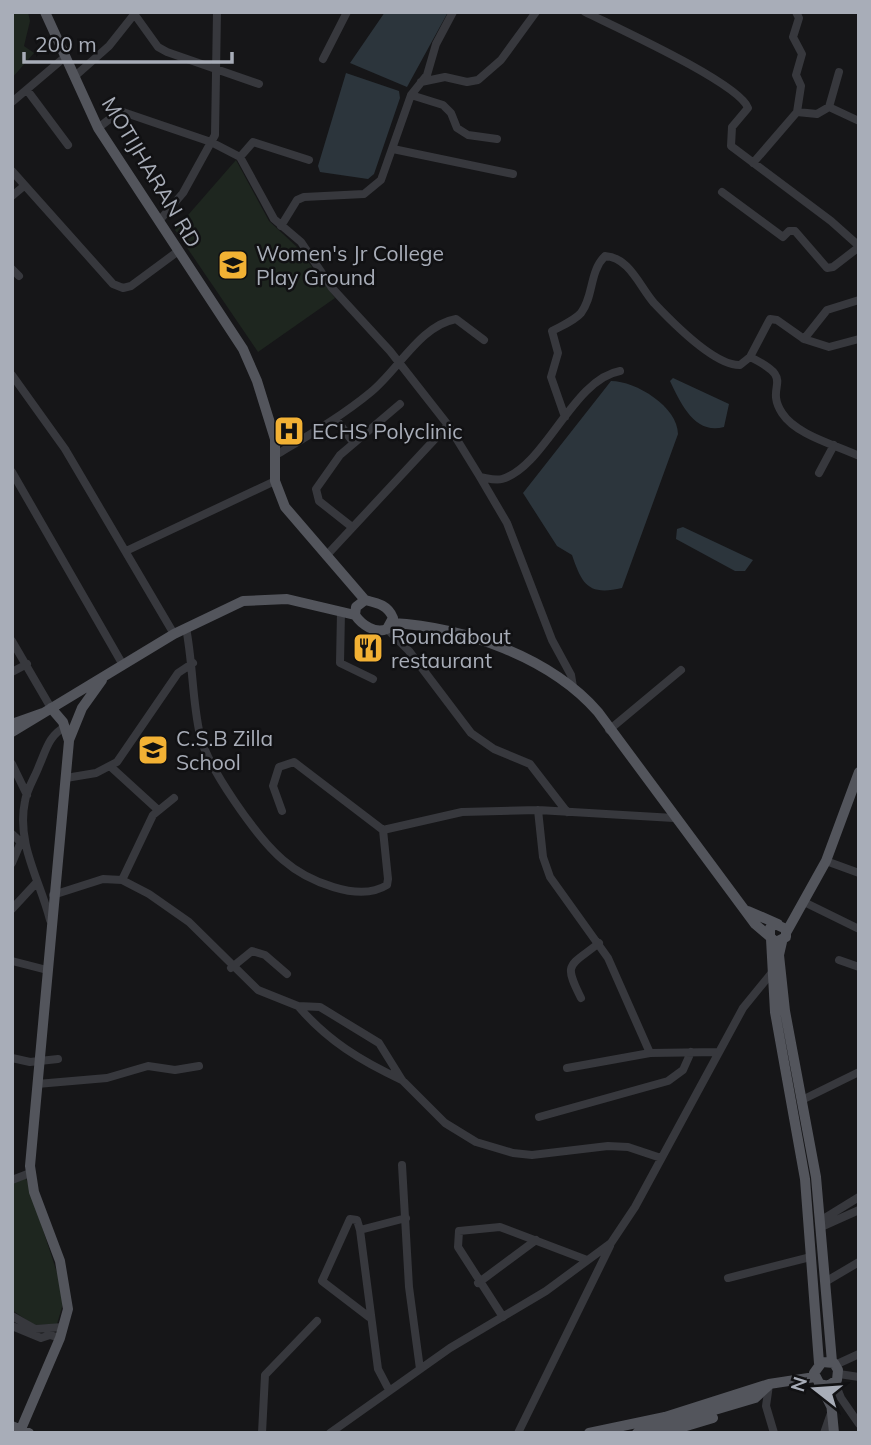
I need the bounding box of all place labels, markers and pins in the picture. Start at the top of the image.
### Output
place label: Women's Jr College Play Ground [256,240,444,290]
school or university icon: Women's Jr College Play Ground [216,248,250,282]
hospital icon: ECHS Polyclinic [272,414,306,448]
place label: ECHS Polyclinic [312,418,463,444]
place label: Roundabout restaurant [391,623,511,673]
restaurant icon: Roundabout restaurant [351,631,385,665]
place label: C.S.B Zilla School [176,725,273,775]
school or university icon: C.S.B Zilla School [136,733,170,767]

